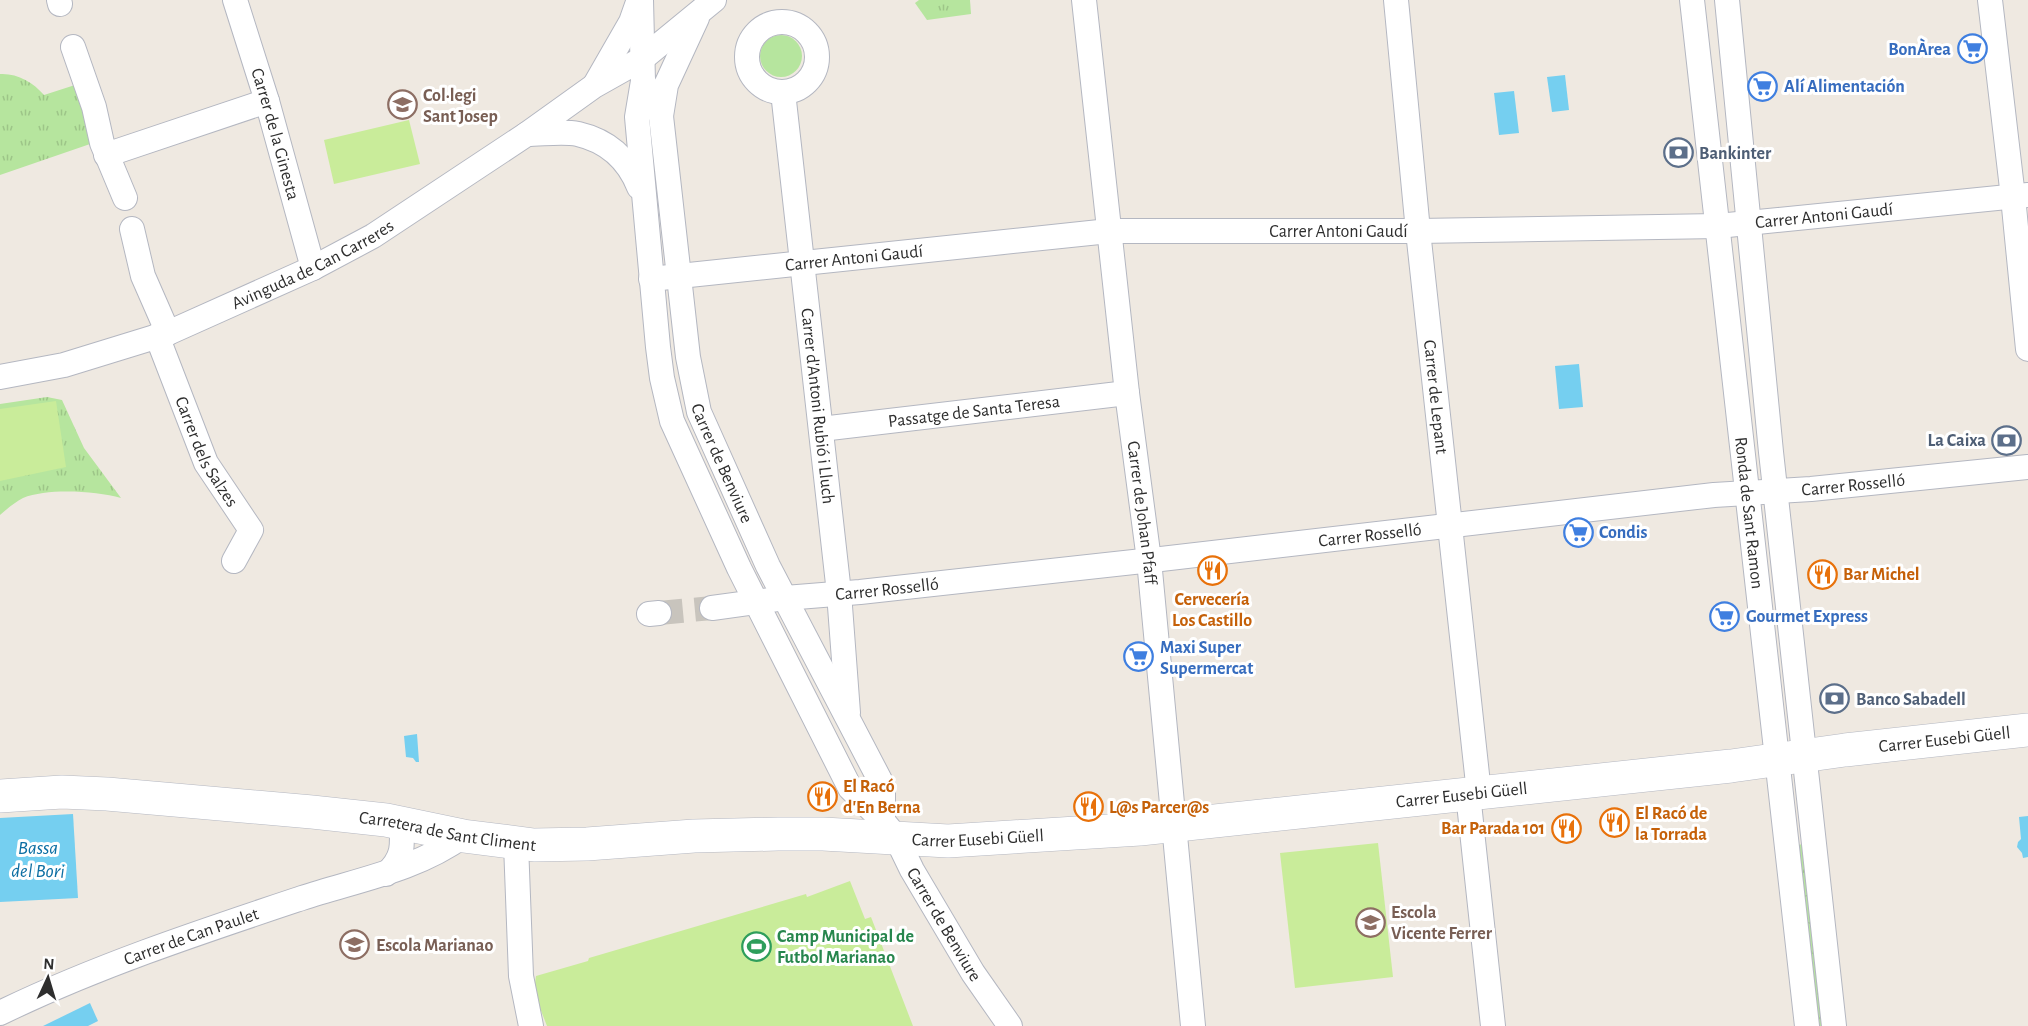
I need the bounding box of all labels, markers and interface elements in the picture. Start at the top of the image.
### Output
supermarket icon: BonÀrea [1956,33,1988,65]
place label: BonÀrea [1888,38,1951,59]
street label: Carrer de la Ginesta [247,66,302,202]
supermarket icon: Alí Alimentación [1747,70,1779,102]
place label: Alí Alimentación [1784,78,1905,96]
place label: Col·legi Sant Josep [423,87,498,126]
school or university icon: Col·legi Sant Josep [386,89,418,121]
bank icon: Bankinter [1662,137,1694,169]
place label: Bankinter [1699,145,1772,163]
street label: Carrer Antoni Gaudí [1754,200,1894,232]
street label: Avinguda de Can Carreres [229,217,397,313]
street label: Carrer Antoni Gaudí [1269,223,1408,241]
street label: Carrer Antoni Gaudí [784,242,924,275]
street label: Carrer d'Antoni Rubió i Lluch [797,307,837,505]
street label: Carrer de Lepant [1420,339,1450,455]
street label: Passatge de Santa Teresa [887,393,1061,431]
street label: Carrer dels Salzes [171,394,241,510]
street label: Carrer de Benviure [688,402,756,526]
bank icon: La Caixa [1991,424,2023,456]
place label: La Caixa [1928,432,1986,450]
street label: Ronda de Sant Ramon [1731,436,1766,590]
street label: Carrer de Johan Pfaff [1123,440,1159,587]
street label: Carrer Rosselló [1801,472,1906,500]
supermarket icon: Condis [1562,516,1594,548]
street label: Carrer Rosselló [1317,521,1423,551]
place label: Condis [1599,524,1647,542]
restaurant icon: Cervecería Los Castillo [1196,554,1228,586]
restaurant icon: Bar Michel [1806,558,1838,590]
place label: Bar Michel [1843,566,1920,584]
street label: Carrer Rosselló [835,575,940,604]
place label: Cervecería Los Castillo [1172,591,1252,630]
supermarket icon: Gourmet Express [1709,600,1741,632]
place label: Gourmet Express [1746,608,1868,626]
place label: Maxi Super Supermercat [1160,639,1253,678]
supermarket icon: Maxi Super Supermercat [1123,641,1155,673]
bank icon: Banco Sabadell [1819,683,1851,715]
place label: Banco Sabadell [1856,691,1966,709]
street label: Carrer Eusebi Güell [1878,724,2011,756]
place label: El Racó d'En Berna [843,778,921,817]
restaurant icon: El Racó d'En Berna [806,780,838,812]
street label: Carrer Eusebi Güell [1395,780,1528,812]
restaurant icon: L@s Parcer@s [1072,791,1104,823]
place label: L@s Parcer@s [1109,799,1209,817]
place label: El Racó de la Torrada [1635,805,1707,844]
restaurant icon: El Racó de la Torrada [1598,807,1630,839]
street label: Carretera de Sant Climent [358,809,537,855]
restaurant icon: Bar Parada 101 [1550,812,1582,844]
place label: Bar Parada 101 [1441,820,1545,838]
street label: Carrer Eusebi Güell [911,827,1044,851]
water label: Bassa del Bori [11,838,65,881]
street label: Carrer de Benviure [903,865,984,985]
place label: Escola Vicente Ferrer [1391,904,1493,943]
street label: Carrer de Can Paulet [121,905,261,969]
school or university icon: Escola Vicente Ferrer [1354,906,1386,938]
place label: Camp Municipal de Futbol Marianao [777,928,914,967]
school or university icon: Escola Marianao [339,929,371,961]
sports icon: Camp Municipal de Futbol Marianao [740,930,772,962]
place label: Escola Marianao [376,937,493,955]
north arrow [18,948,78,1008]
text: N [43,956,55,972]

